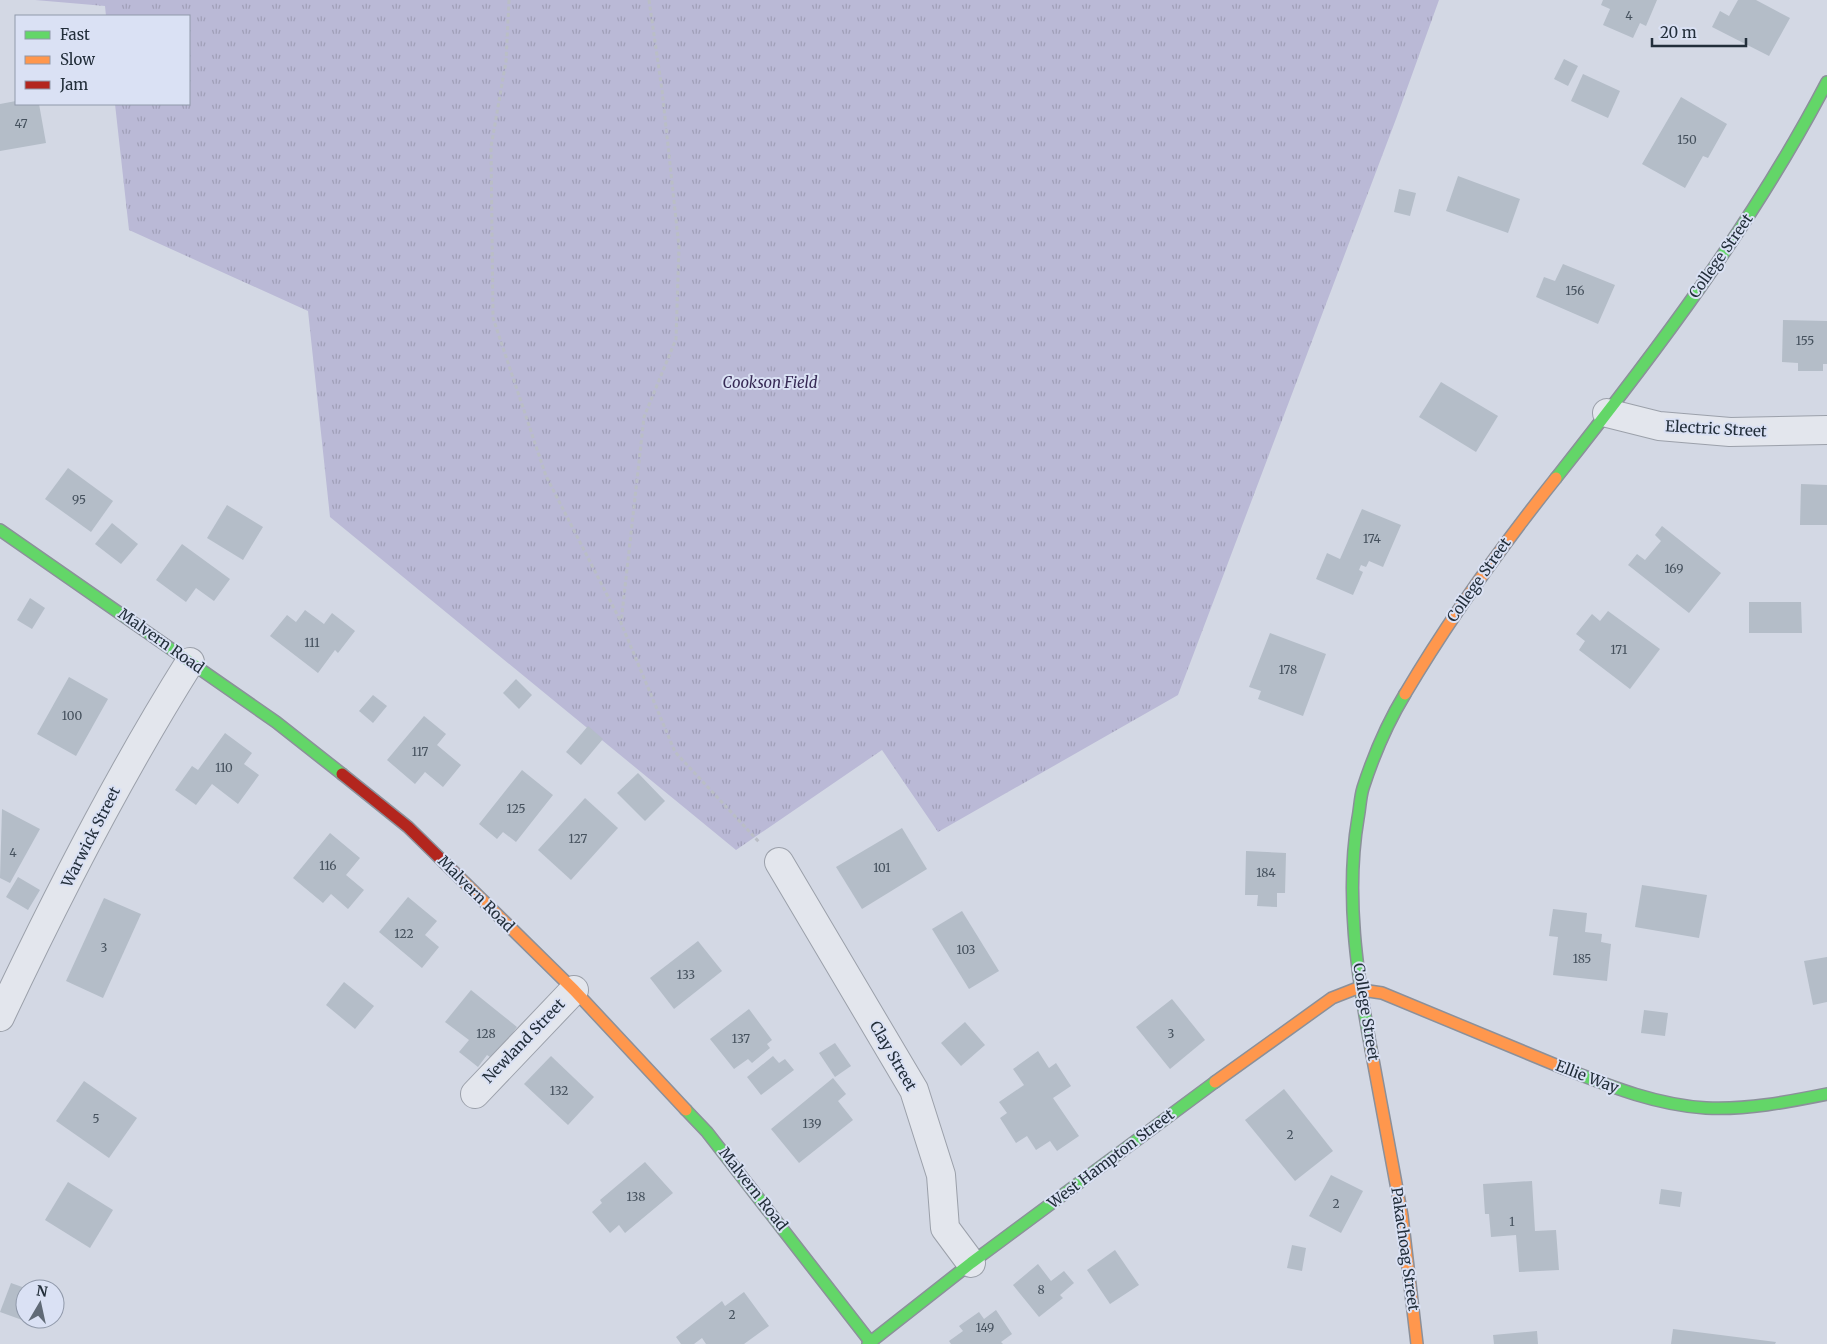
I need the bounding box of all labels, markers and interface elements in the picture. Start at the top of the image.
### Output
house number: 4 [1625,8,1633,23]
legend [15,15,190,105]
scale bar [1652,15,1746,47]
text: 20 m [1660,23,1697,42]
text: Fast [60,25,90,44]
text: Slow [60,50,95,69]
text: Jam [59,75,88,94]
house number: 47 [14,116,28,131]
house number: 150 [1677,132,1697,147]
street label: College Street [1685,210,1757,302]
house number: 156 [1565,283,1585,298]
house number: 155 [1796,333,1814,348]
park label: Cookson Field [723,373,818,392]
street label: Electric Street [1665,416,1767,441]
house number: 95 [72,492,86,507]
house number: 174 [1363,531,1382,546]
street label: College Street [1443,534,1515,626]
house number: 169 [1664,561,1684,576]
street label: Malvern Road [115,604,208,677]
house number: 111 [304,635,320,650]
house number: 171 [1611,642,1628,657]
house number: 178 [1279,662,1297,677]
house number: 100 [62,708,82,723]
house number: 117 [412,744,428,759]
house number: 110 [215,760,233,775]
street label: Warwick Street [57,783,124,891]
house number: 125 [507,801,525,816]
house number: 127 [569,831,588,846]
house number: 4 [9,845,17,860]
street label: Malvern Road [434,851,519,936]
house number: 116 [319,858,337,873]
house number: 101 [873,860,891,875]
house number: 184 [1256,865,1276,880]
house number: 122 [394,926,414,941]
house number: 3 [101,940,108,955]
house number: 103 [957,942,976,957]
house number: 185 [1573,951,1591,966]
street label: College Street [1349,962,1384,1062]
house number: 133 [677,967,695,982]
street label: Newland Street [479,994,569,1087]
street label: Clay Street [866,1017,921,1094]
house number: 128 [476,1026,496,1041]
house number: 3 [1168,1026,1175,1041]
house number: 137 [732,1031,750,1046]
street label: Ellie Way [1553,1056,1622,1097]
house number: 132 [550,1083,568,1098]
street label: West Hampton Street [1043,1105,1178,1213]
house number: 5 [92,1111,100,1126]
house number: 139 [803,1116,821,1131]
house number: 2 [1286,1127,1294,1142]
street label: Malvern Road [715,1143,792,1234]
street label: Pakachoag Street [1387,1186,1424,1312]
house number: 138 [627,1189,645,1204]
house number: 2 [1332,1196,1340,1211]
house number: 1 [1509,1214,1515,1229]
north arrow [15,1279,65,1329]
text: N [35,1281,49,1301]
house number: 8 [1037,1282,1045,1297]
house number: 2 [728,1307,736,1322]
house number: 149 [976,1320,994,1335]

